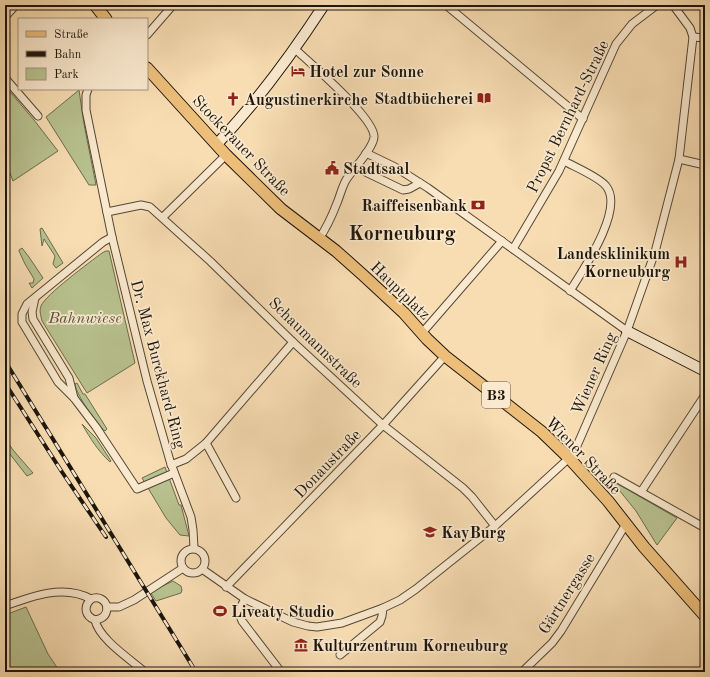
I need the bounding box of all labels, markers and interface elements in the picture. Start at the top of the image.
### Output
legend [18,18,148,90]
text: Straße [54,29,89,41]
street label: Propst Bernhard-Straße [525,38,613,196]
text: Bahn [54,49,82,61]
hotel icon: Hotel zur Sonne [290,63,306,79]
place label: Hotel zur Sonne [309,65,424,81]
text: Park [54,69,79,81]
library icon: Stadtbücherei [476,90,492,106]
church icon: Augustinerkirche [225,91,241,107]
place label: Stadtbücherei [374,92,473,108]
street label: Stockerauer Straße [189,93,293,200]
place label: Augustinerkirche [244,93,368,109]
public building icon: Stadtsaal [324,160,340,176]
place label: Stadtsaal [343,162,409,178]
bank icon: Raiffeisenbank [470,197,486,213]
place label: Raiffeisenbank [361,199,467,215]
district label: Korneuburg [348,225,456,245]
place label: Landesklinikum Korneuburg [556,247,670,281]
hospital icon: Landesklinikum Korneuburg [673,254,689,270]
street label: Hauptplatz [367,259,433,324]
street label: Dr. Max Burckhard-Ring [127,278,187,451]
street label: Schaumannstraße [265,295,364,392]
park label: Bahnwiese [47,311,122,327]
street label: Wiener Ring [570,330,620,417]
road number: B3 [482,382,510,408]
street label: Wiener Straße [542,415,623,498]
street label: Donaustraße [292,427,365,502]
school or university icon: KayBurg [422,524,438,540]
place label: KayBurg [441,526,505,542]
street label: Gärtnergasse [537,551,599,637]
sports icon: Liveaty Studio [212,603,228,619]
place label: Liveaty Studio [231,605,334,621]
museum icon: Kulturzentrum Korneuburg [293,637,309,653]
place label: Kulturzentrum Korneuburg [312,639,508,655]

